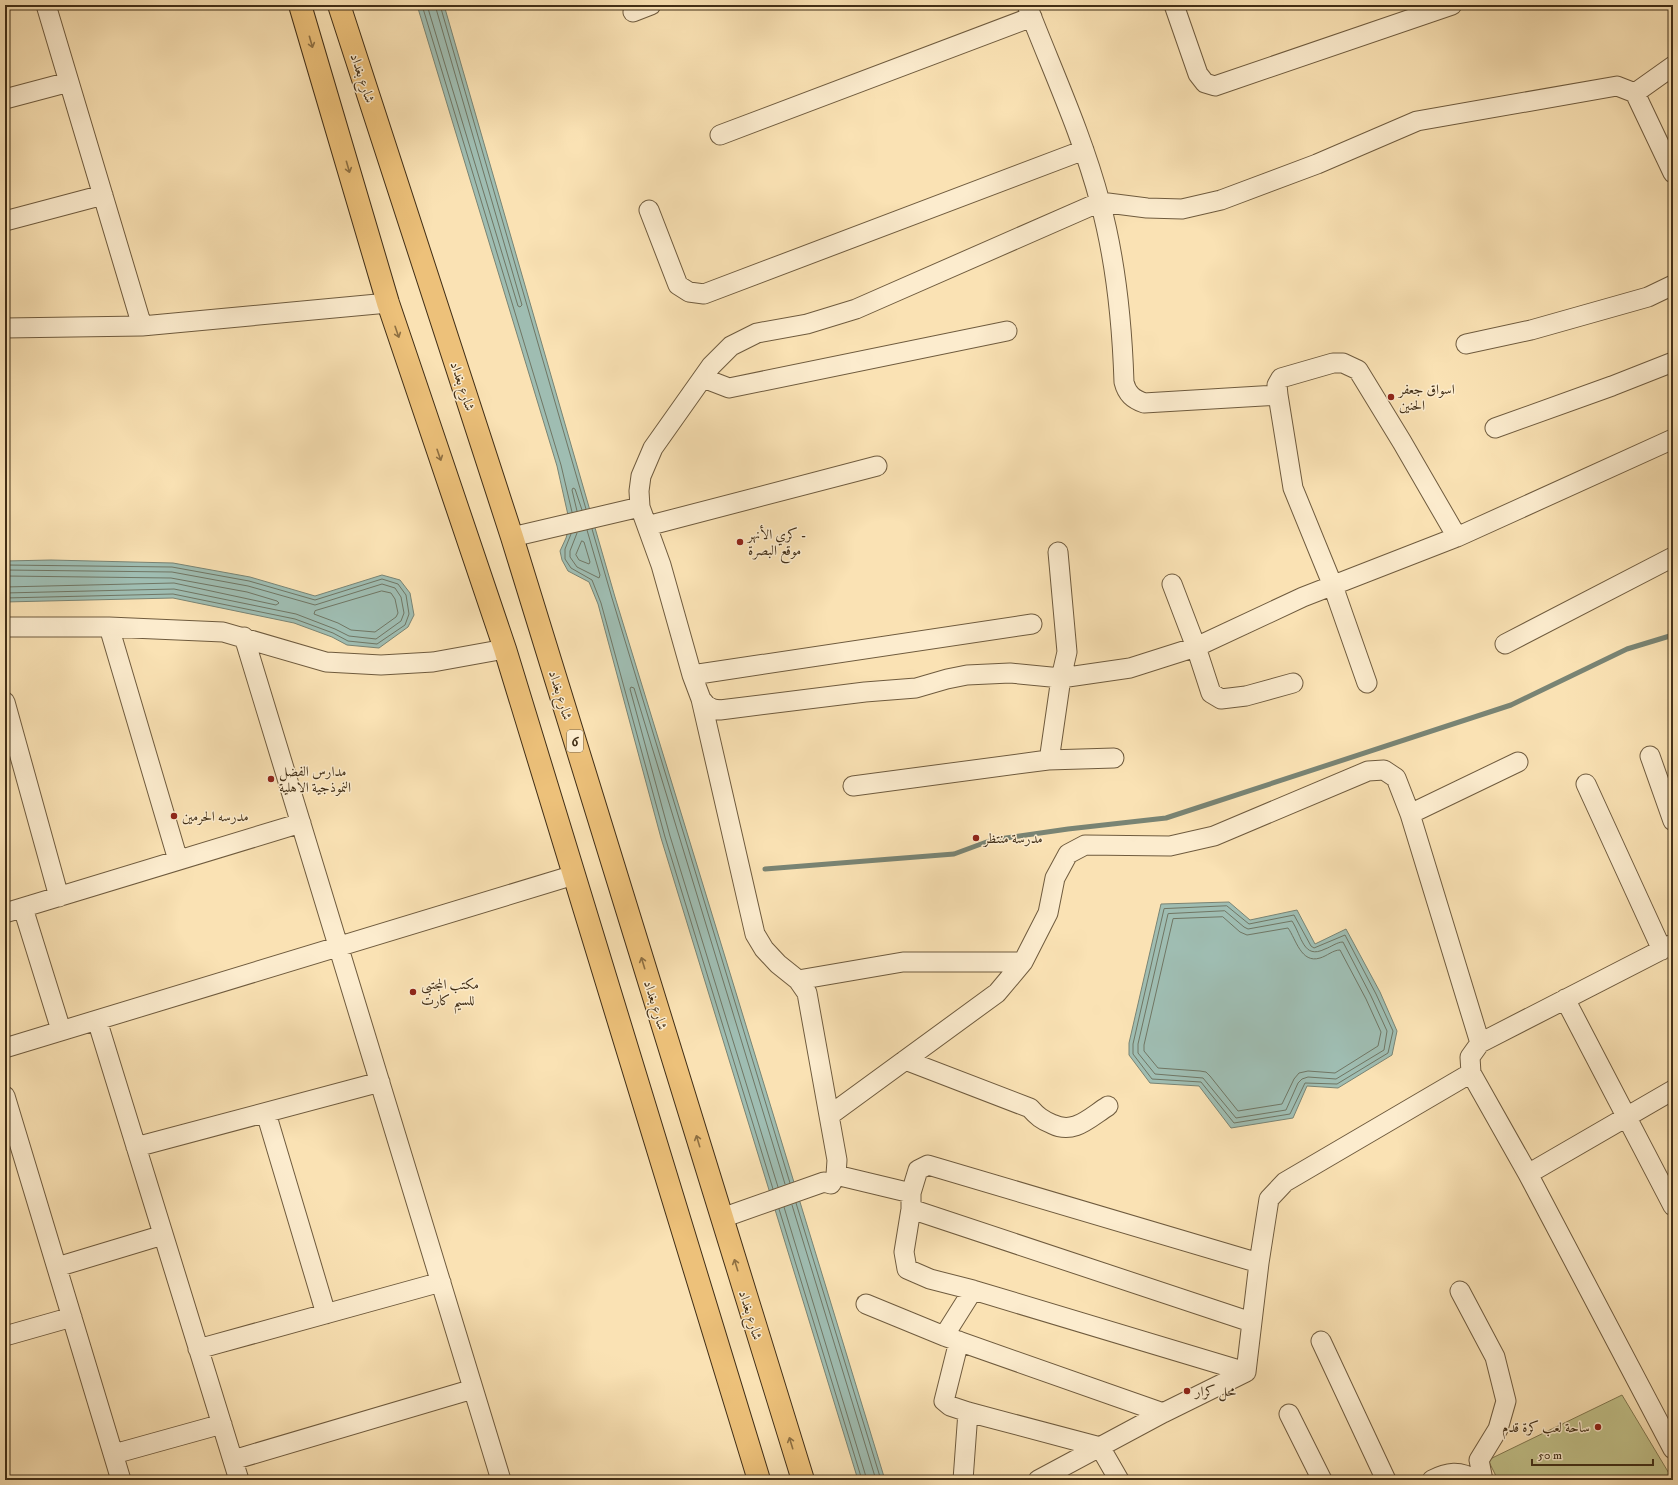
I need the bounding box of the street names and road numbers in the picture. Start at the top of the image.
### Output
street label: شارع بغداد [344,51,379,106]
street label: شارع بغداد [444,359,479,414]
street label: شارع بغداد [542,668,576,723]
road number: 6 [567,730,583,752]
street label: شارع بغداد [637,978,671,1033]
street label: شارع بغداد [732,1288,766,1343]

